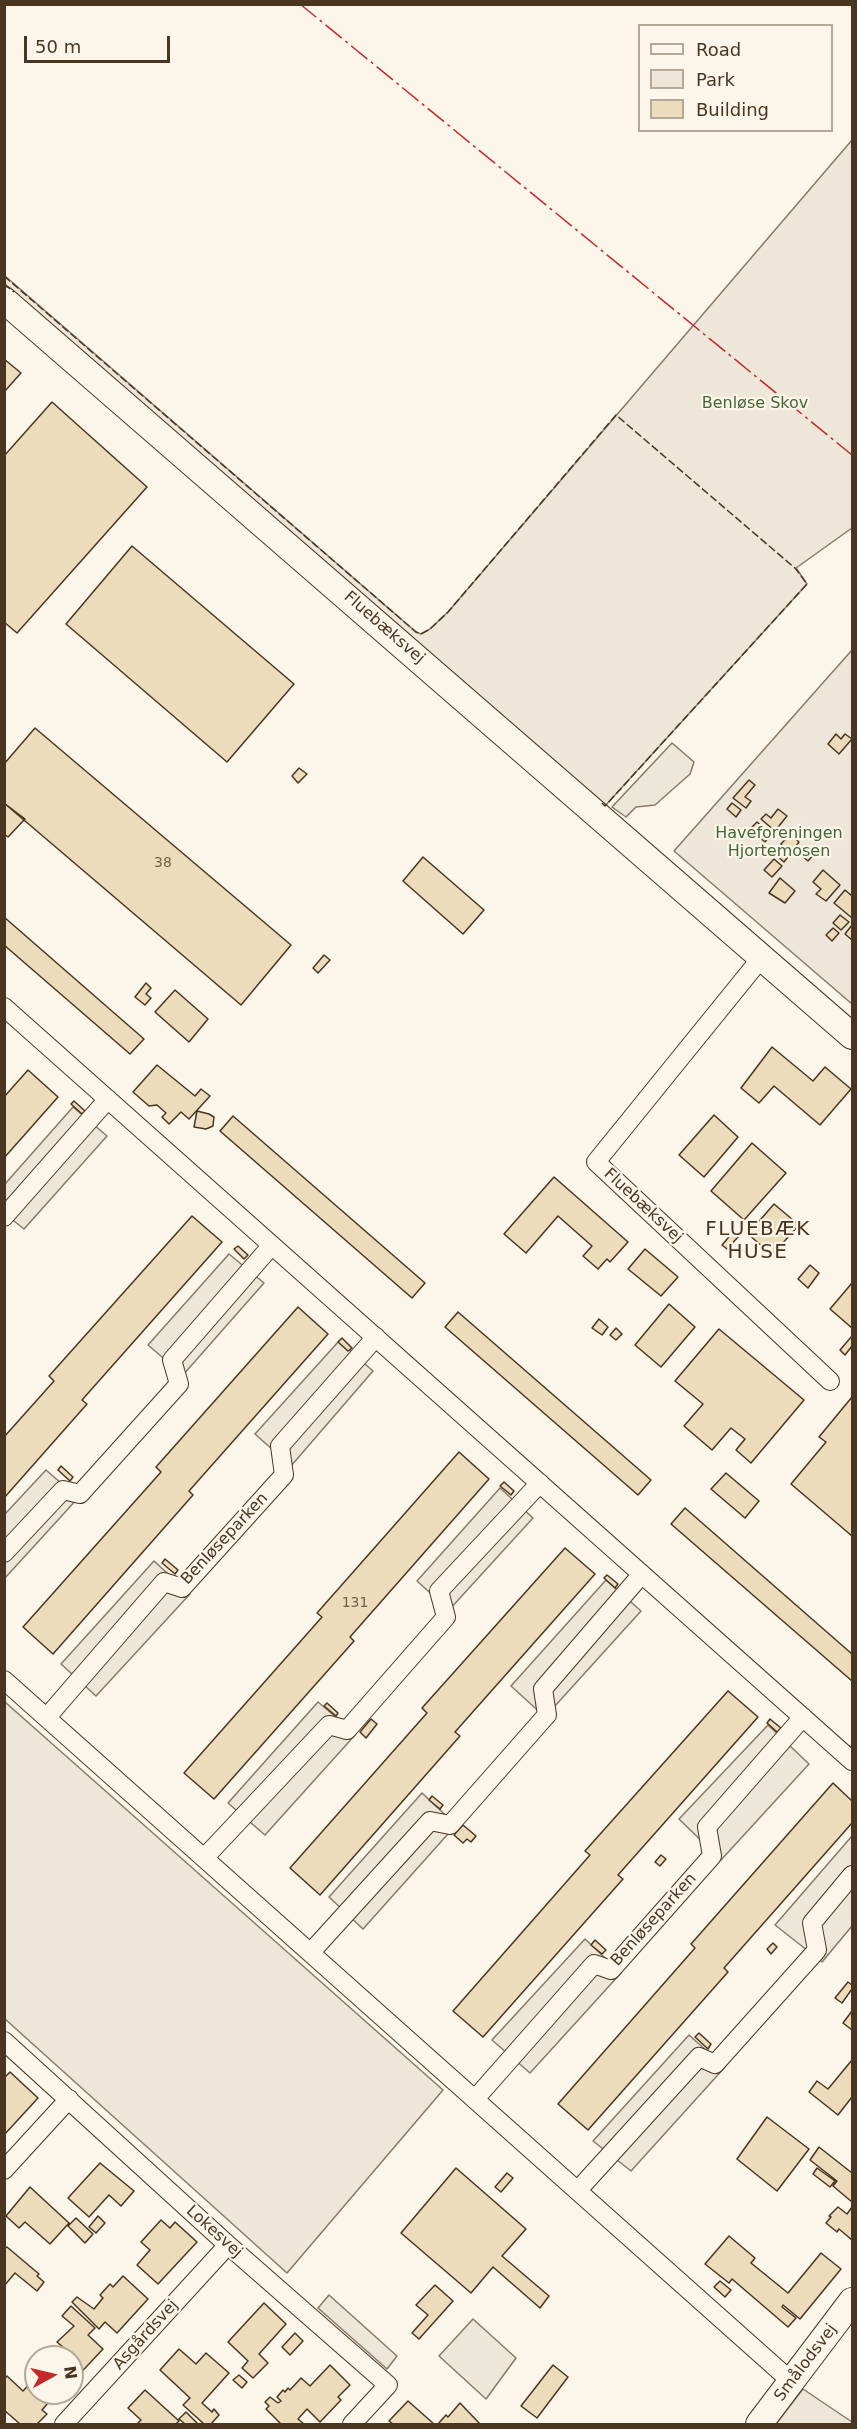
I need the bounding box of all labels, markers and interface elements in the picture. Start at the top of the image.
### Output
scale bar [27,24,172,62]
legend [638,24,833,132]
text: 50 m [35,36,81,57]
text: Road [696,39,741,60]
text: Park [696,69,735,90]
text: Building [696,99,769,120]
park label: Benløse Skov [702,394,808,414]
street label: Fluebæksvej [340,588,428,668]
park label: Haveforeningen Hjortemosen [715,824,843,862]
house number: 38 [154,855,172,871]
street label: Fluebæksvej [600,1165,686,1247]
district label: FLUEBÆK HUSE [705,1218,811,1265]
street label: Benløseparken [178,1489,272,1589]
house number: 131 [342,1595,368,1611]
street label: Benløseparken [607,1870,701,1970]
street label: Lokesvej [182,2202,246,2262]
street label: Asgårdsvej [109,2296,183,2374]
street label: Smålodsvej [771,2320,841,2406]
north arrow [24,2345,84,2405]
text: N [60,2365,81,2381]

